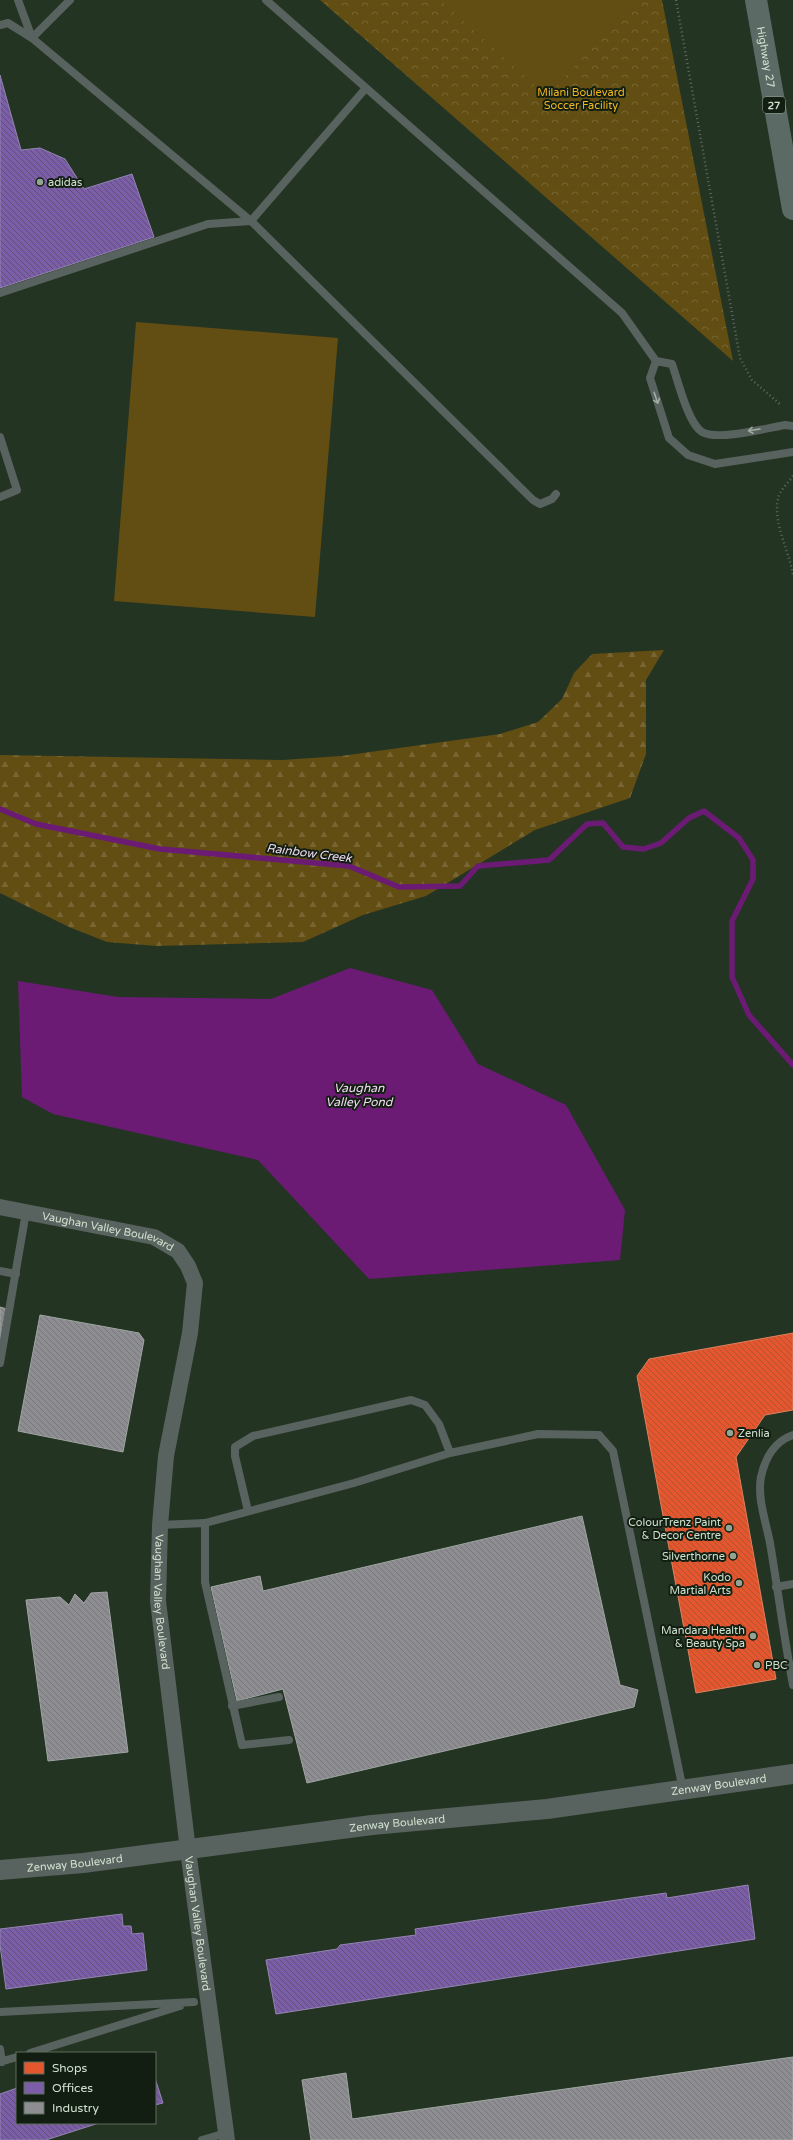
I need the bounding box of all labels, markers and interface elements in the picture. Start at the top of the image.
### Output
street label: Highway 27 [754,26,777,89]
park label: Milani Boulevard Soccer Facility [537,86,625,112]
road number: 27 [763,97,785,113]
place label: adidas [48,176,82,189]
marker: adidas [35,177,45,187]
one-way arrow [653,391,660,404]
one-way arrow [748,426,761,434]
water label: Rainbow Creek [266,841,354,865]
water label: Vaughan Valley Pond [326,1081,394,1109]
street label: Vaughan Valley Boulevard [41,1209,176,1254]
place label: Zenlia [738,1427,770,1440]
marker: Zenlia [725,1428,735,1438]
place label: ColourTrenz Paint & Decor Centre [628,1516,721,1542]
marker: ColourTrenz Paint & Decor Centre [724,1523,734,1533]
street label: Vaughan Valley Boulevard [151,1534,172,1670]
place label: Silverthorne [662,1550,725,1563]
marker: Silverthorne [728,1551,738,1561]
place label: Kodo Martial Arts [669,1571,731,1597]
marker: Kodo Martial Arts [734,1578,744,1588]
place label: Mandara Health & Beauty Spa [661,1624,745,1650]
marker: Mandara Health & Beauty Spa [748,1631,758,1641]
place label: PBC [765,1659,788,1672]
marker: PBC [752,1660,762,1670]
street label: Zenway Boulevard [670,1772,767,1798]
street label: Zenway Boulevard [348,1812,446,1835]
street label: Zenway Boulevard [26,1852,123,1875]
street label: Vaughan Valley Boulevard [182,1855,213,1992]
legend [16,2052,156,2124]
text: Shops [52,2061,87,2075]
text: Offices [52,2081,93,2095]
text: Industry [52,2101,99,2115]

